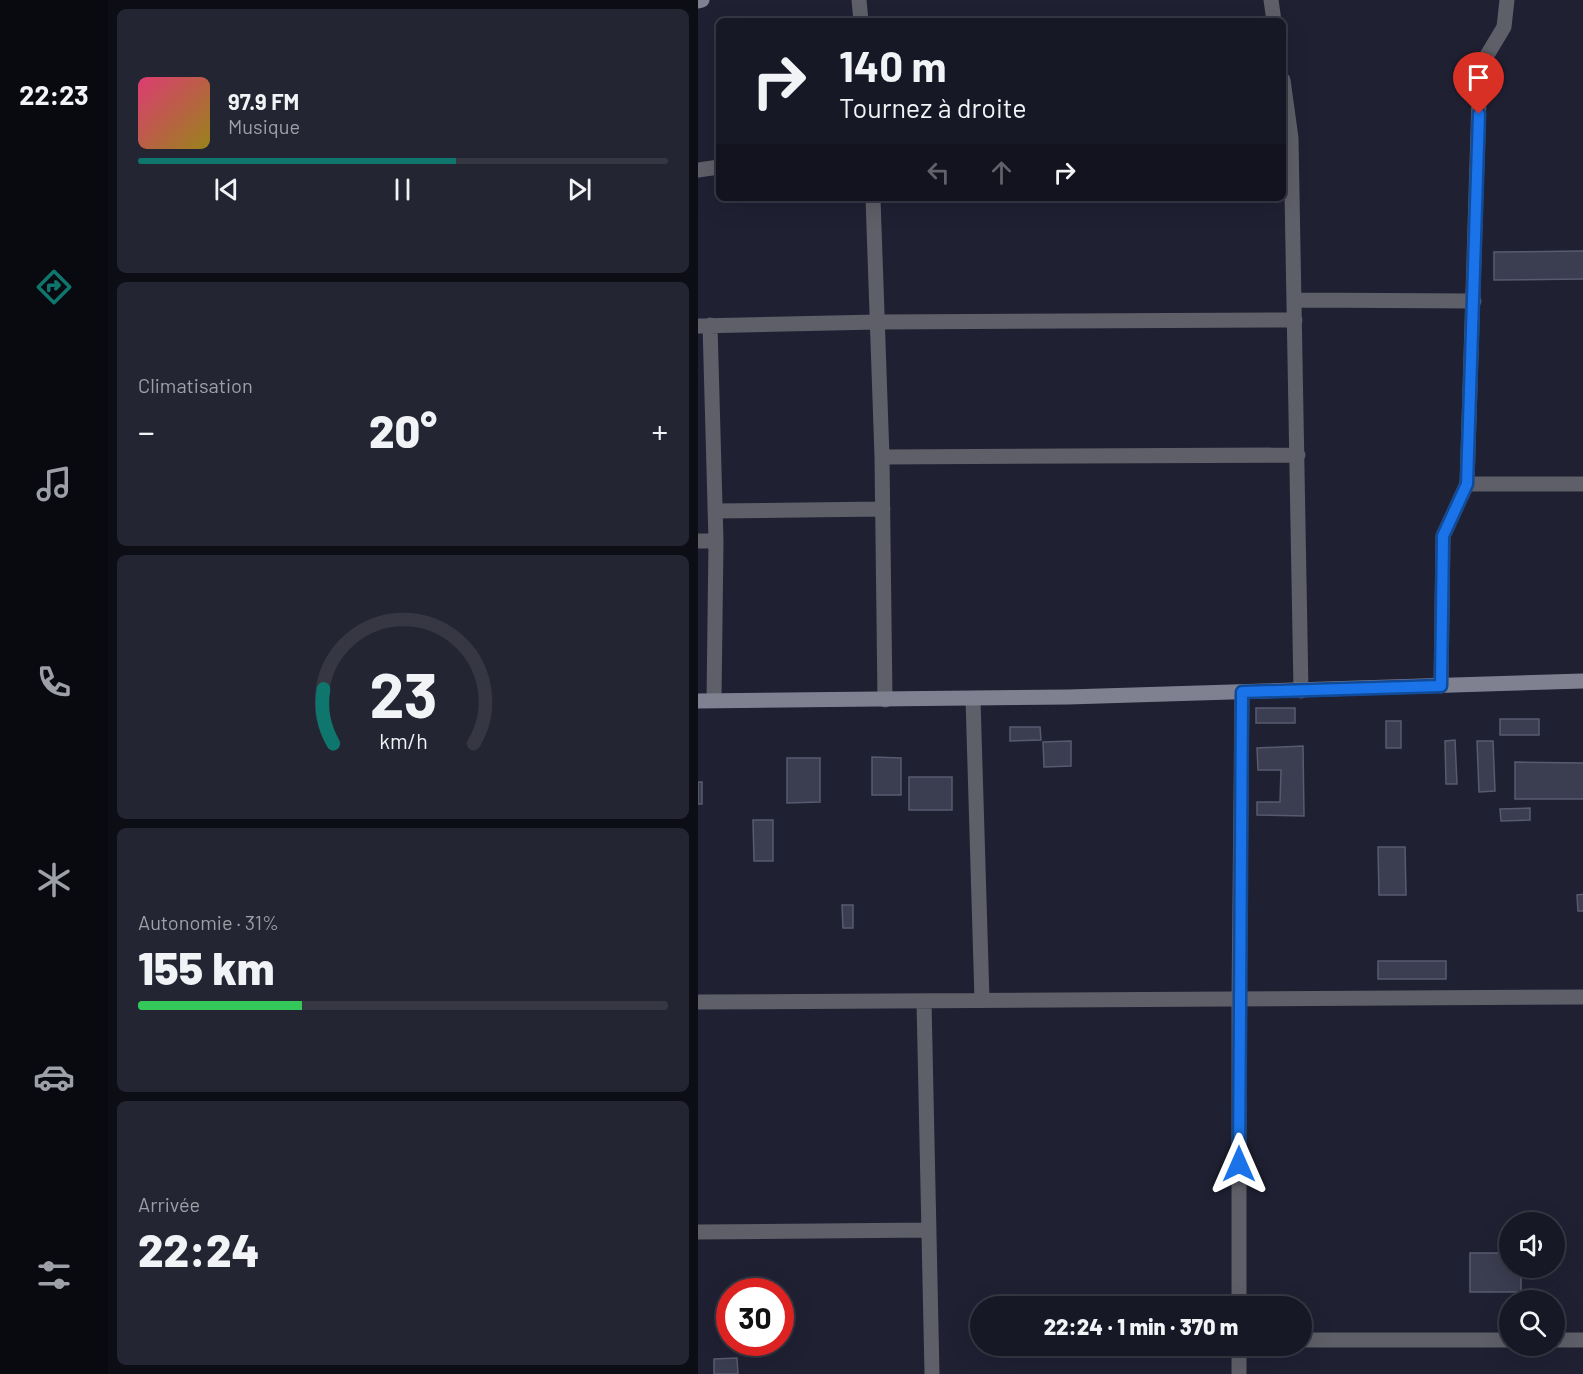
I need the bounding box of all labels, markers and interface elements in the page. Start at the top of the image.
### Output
text: 140 m [839,40,947,90]
icon: right [740,42,818,120]
pin [1453,52,1504,114]
icon: arrive [1462,61,1495,94]
text: 22:23 [19,78,89,110]
text: 97.9 FM [228,88,299,114]
text: Tournez à droite [839,91,1027,123]
text: Musique [228,114,300,138]
icon: left [922,156,955,189]
icon: ahead [985,156,1018,189]
icon: right [1048,156,1081,189]
icon: previous [210,173,243,206]
icon: pause [386,173,419,206]
icon: next [563,173,596,206]
icon: directions [33,266,75,308]
text: Climatisation [138,373,253,397]
text: 20° [369,403,437,457]
text: − [138,411,155,451]
text: + [652,411,668,451]
icon: music [33,463,75,505]
text: 23 [369,656,437,730]
icon: phone [33,661,75,703]
text: km/h [379,728,427,753]
icon: climate [33,859,75,901]
text: Autonomie · 31% [138,910,279,934]
text: 155 km [138,940,275,994]
icon: car [33,1056,75,1098]
position arrow [1207,1132,1271,1196]
text: Arrivée [138,1192,200,1216]
map controls [1499,1212,1565,1356]
button: sound [1499,1212,1565,1278]
text: 22:24 [138,1222,260,1276]
icon: filters [33,1254,75,1296]
speed limit sign: 30 [716,1278,794,1356]
button: search [1499,1290,1565,1356]
text: 22:24 · 1 min · 370 m [1044,1313,1238,1339]

